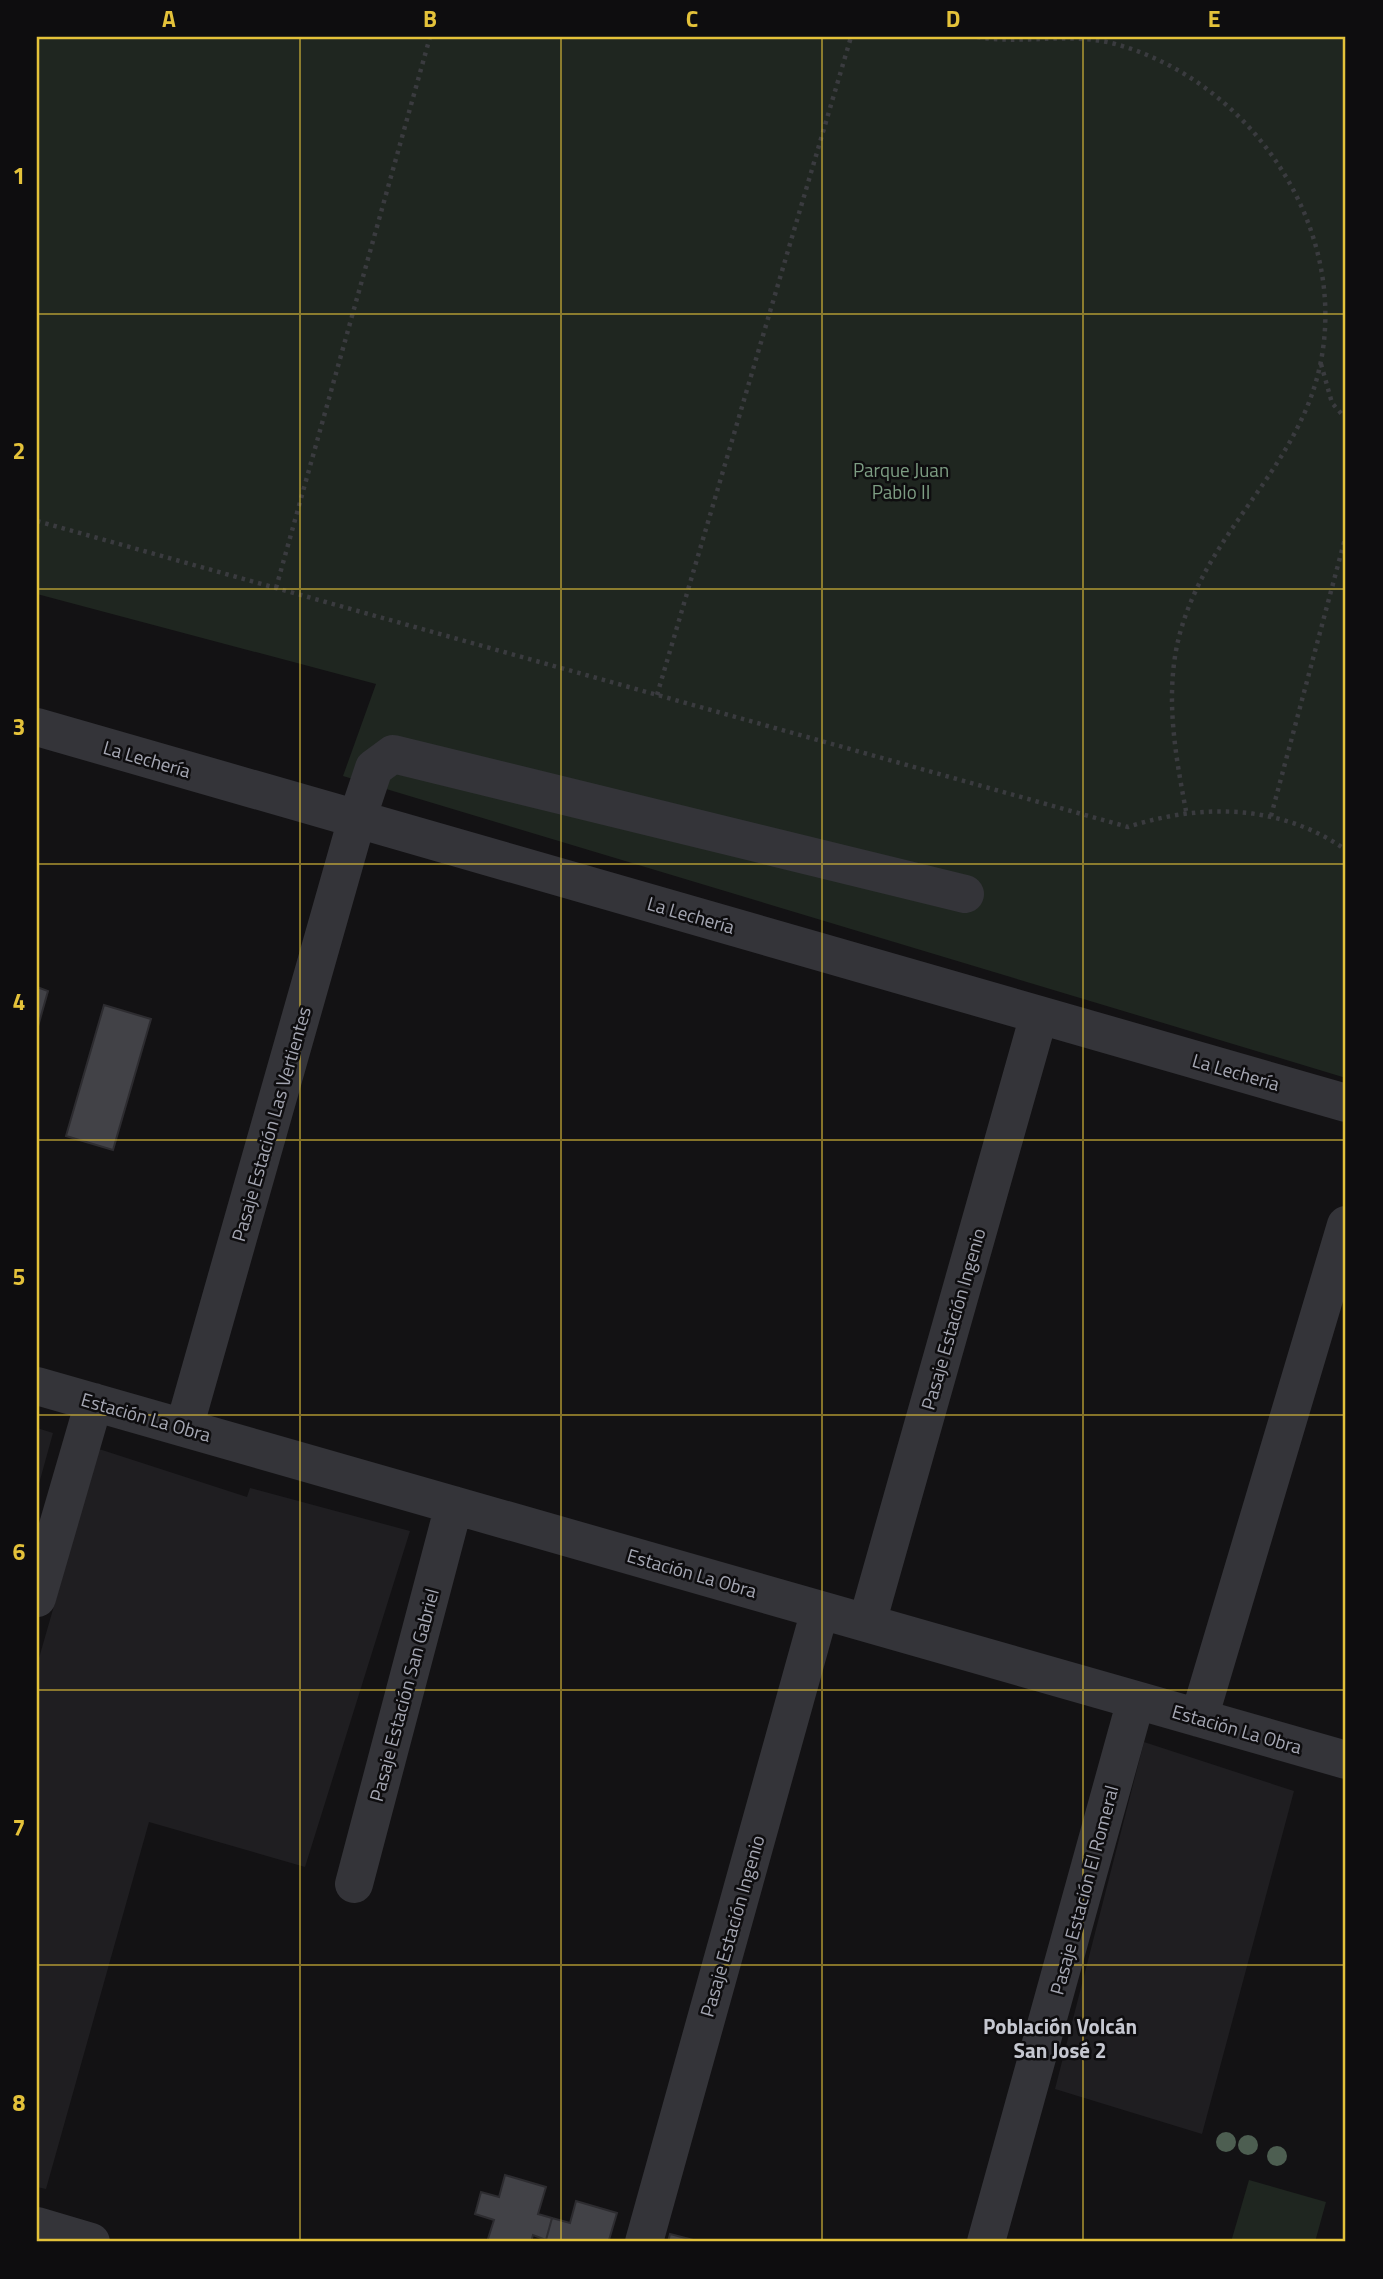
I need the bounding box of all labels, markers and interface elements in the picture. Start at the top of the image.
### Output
text: A [162,1,176,36]
text: B [423,1,437,36]
text: C [686,1,698,36]
text: D [946,1,960,36]
text: E [1208,1,1220,36]
text: 1 [13,158,25,193]
text: 2 [13,433,25,468]
park label: Parque Juan Pablo II [853,455,949,506]
text: 3 [13,709,25,744]
street label: La Lechería [100,732,195,785]
street label: La Lechería [644,888,739,941]
text: 4 [13,984,25,1019]
street label: Pasaje Estación Las Vertientes [223,1003,318,1245]
street label: La Lechería [1189,1045,1284,1098]
street label: Pasaje Estación Ingenio [913,1224,992,1413]
text: 5 [13,1259,25,1294]
street label: Estación La Obra [78,1384,215,1449]
text: 6 [13,1534,26,1569]
street label: Estación La Obra [624,1540,761,1605]
street label: Pasaje Estación San Gabriel [361,1585,446,1805]
street label: Estación La Obra [1169,1696,1306,1761]
street label: Pasaje Estación El Romeral [1042,1782,1125,1998]
text: 7 [13,1810,25,1845]
street label: Pasaje Estación Ingenio [692,1831,771,2020]
district label: Población Volcán San José 2 [983,2010,1137,2066]
text: 8 [13,2085,26,2120]

